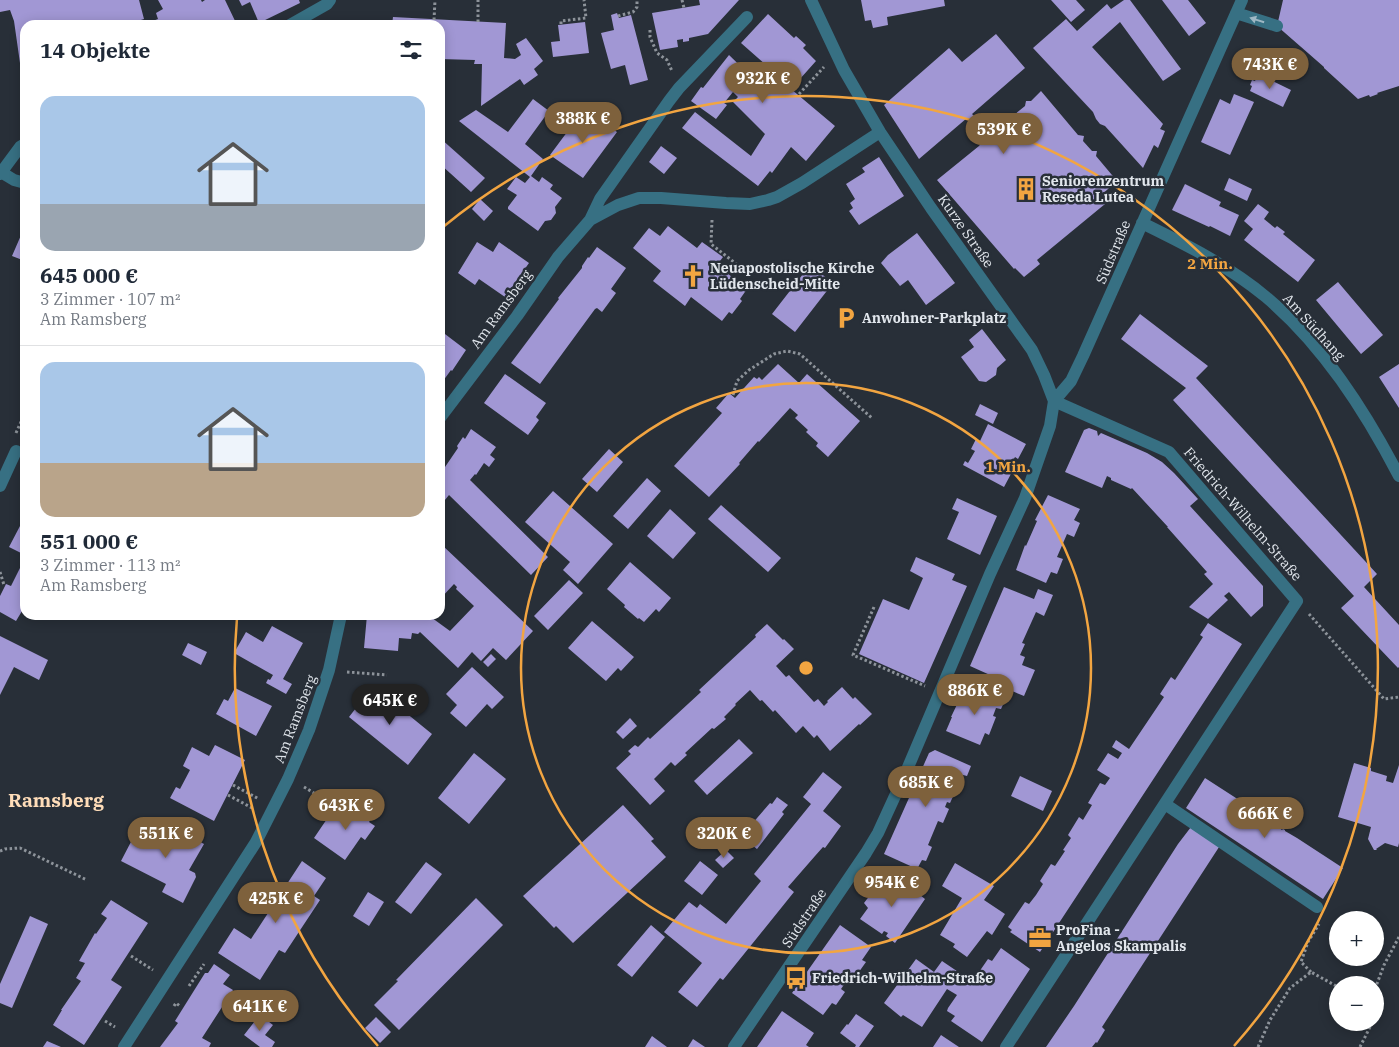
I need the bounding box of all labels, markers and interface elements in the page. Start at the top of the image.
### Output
one-way arrow [1249,15,1264,23]
text: 14 Objekte [40,36,150,64]
icon: filters [397,36,425,64]
pin: 743K € [1229,48,1311,90]
text: 743K € [1243,54,1297,74]
pin: 932K € [722,62,804,104]
text: 932K € [736,68,790,88]
pin: 388K € [542,102,624,144]
text: 388K € [556,108,610,128]
pin: 539K € [963,112,1045,155]
text: 539K € [977,119,1031,139]
icon: home [188,129,278,219]
place label: Seniorenzentrum Reseda Lutea [1042,172,1164,206]
building icon: Seniorenzentrum Reseda Lutea [1013,176,1039,202]
street label: Kurze Straße [934,191,998,271]
street label: Südstraße [1092,217,1134,287]
text: 2 Min. [1187,254,1233,273]
place label: Neuapostolische Kirche Lüdenscheid-Mitte [710,259,874,293]
text: 645 000 € [40,261,138,289]
church icon: Neuapostolische Kirche Lüdenscheid-Mitte [680,263,706,289]
street label: Am Ramsberg [466,266,536,352]
text: 3 Zimmer · 107 m² [40,289,181,309]
street label: Am Südhang [1279,290,1349,365]
parking icon: Anwohner-Parkplatz [833,305,859,331]
text: Am Ramsberg [40,309,147,329]
place label: Anwohner-Parkplatz [862,309,1006,327]
icon: home [188,394,278,484]
street label: Friedrich-Wilhelm-Straße [1180,443,1306,585]
text: 1 Min. [985,457,1031,476]
text: 551 000 € [40,527,138,555]
text: 3 Zimmer · 113 m² [40,555,181,575]
text: Am Ramsberg [40,575,147,595]
centre of rings [797,659,815,677]
street label: Am Ramsberg [270,672,320,766]
pin: 886K € [934,674,1016,716]
text: 886K € [948,680,1002,700]
pin: 645K € [349,684,431,726]
text: 645K € [363,690,417,710]
pin: 685K € [885,766,967,808]
text: 685K € [899,772,953,792]
district label: Ramsberg [8,788,104,812]
pin: 643K € [305,788,387,831]
text: 643K € [319,795,373,815]
pin: 666K € [1224,796,1306,839]
text: 666K € [1238,803,1292,823]
pin: 551K € [125,816,207,859]
pin: 320K € [683,816,765,859]
text: 551K € [139,823,193,843]
text: 320K € [697,823,751,843]
pin: 954K € [851,866,933,908]
text: 954K € [865,872,919,892]
pin: 425K € [235,882,317,924]
street label: Südstraße [778,885,830,951]
text: 425K € [249,888,303,908]
map controls [1329,911,1384,1031]
button: + [1329,911,1384,966]
place label: ProFina - Angelos Skampalis [1056,921,1186,955]
office icon: ProFina - Angelos Skampalis [1027,925,1053,951]
bus stop icon: Friedrich-Wilhelm-Straße [783,965,809,991]
place label: Friedrich-Wilhelm-Straße [812,969,993,987]
button: − [1329,976,1384,1031]
pin: 641K € [219,990,301,1032]
text: 641K € [233,996,287,1016]

